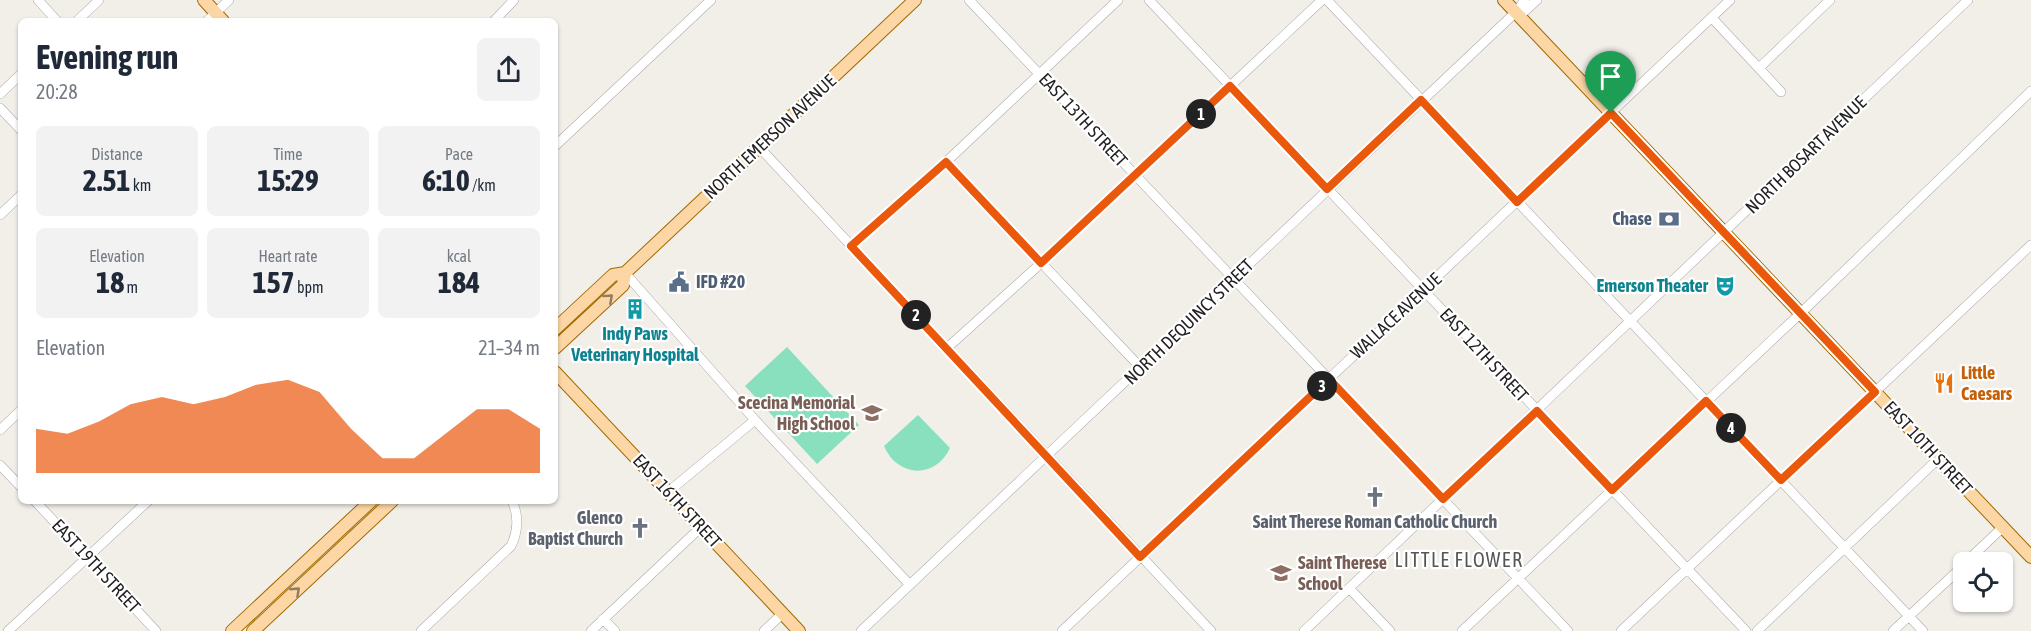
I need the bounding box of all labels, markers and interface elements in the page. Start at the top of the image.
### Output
text: Evening run [36,38,178,76]
button: share [477,38,540,101]
pin [1585,51,1636,113]
icon: arrive [1594,60,1627,93]
street label: EAST 13TH STREET [1035,69,1132,171]
street label: NORTH EMERSON AVENUE [699,70,840,203]
text: 20:28 [36,80,78,103]
street label: NORTH BOSART AVENUE [1741,91,1871,218]
pin: 1 [1186,99,1216,129]
text: 1 [1197,105,1205,123]
text: Distance [91,145,143,163]
text: Time [273,145,303,163]
text: Pace [445,145,473,163]
text: 2.51 [83,163,130,197]
text: 15:29 [257,163,319,197]
text: 6:10 [422,163,470,197]
text: km [130,176,151,194]
text: /km [470,176,496,194]
bank icon: Chase [1657,207,1681,231]
place label: Chase [1612,208,1652,229]
text: Elevation [89,247,145,265]
text: Heart rate [259,247,317,265]
text: kcal [447,247,471,265]
street label: NORTH DEQUINCY STREET [1120,255,1258,389]
text: 18 [96,265,124,299]
text: 157 [252,265,295,299]
text: 184 [438,265,480,299]
street label: WALLACE AVENUE [1346,268,1446,363]
public building icon: IFD #20 [667,270,691,294]
place label: IFD #20 [696,271,745,292]
theatre icon: Emerson Theater [1713,274,1737,298]
place label: Emerson Theater [1597,275,1709,296]
text: m [124,278,138,296]
text: bpm [295,278,324,296]
one-way arrow [602,294,612,305]
building icon: Indy Paws Veterinary Hospital [623,297,647,321]
pin: 2 [901,300,931,330]
street label: EAST 12TH STREET [1436,304,1533,406]
text: 2 [912,306,920,324]
place label: Indy Paws Veterinary Hospital [570,323,699,365]
text: Elevation [36,336,105,359]
text: 21–34 m [478,336,540,359]
place label: Little Caesars [1961,362,2013,404]
pin: 3 [1307,371,1337,401]
restaurant icon: Little Caesars [1932,371,1956,395]
text: 3 [1318,377,1326,395]
place label: Scecina Memorial High School [738,392,855,434]
street label: EAST 10TH STREET [1880,397,1977,499]
school or university icon: Scecina Memorial High School [860,401,884,425]
pin: 4 [1716,413,1746,443]
text: 4 [1727,419,1735,437]
street label: EAST 16TH STREET [629,450,726,552]
church icon: Saint Therese Roman Catholic Church [1363,485,1387,509]
place label: Glenco Baptist Church [528,507,623,549]
place label: Saint Therese Roman Catholic Church [1253,511,1497,532]
street label: EAST 19TH STREET [48,515,145,617]
church icon: Glenco Baptist Church [628,516,652,540]
district label: LITTLE FLOWER [1395,548,1523,571]
place label: Saint Therese School [1298,552,1387,594]
map controls [1953,552,2013,612]
button: locate [1953,552,2013,612]
school or university icon: Saint Therese School [1269,561,1293,585]
one-way arrow [289,587,299,598]

